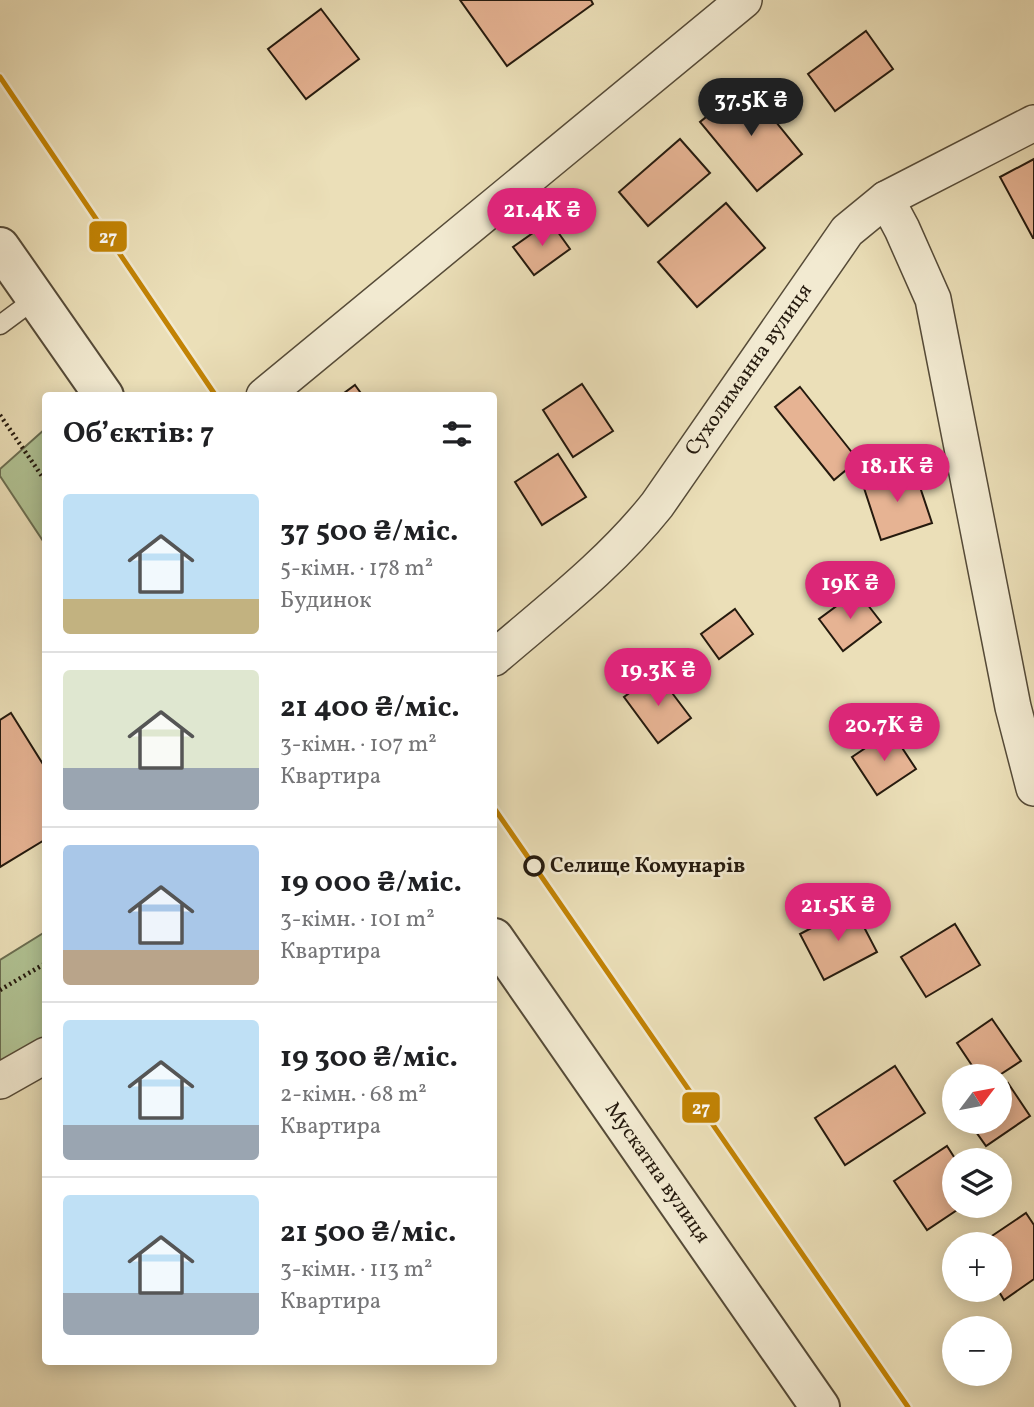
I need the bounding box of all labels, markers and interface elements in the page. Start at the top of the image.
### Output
pin: 37.5K ₴ [686,78,816,138]
text: 37.5K ₴ [714,85,788,117]
pin: 21.4K ₴ [477,188,607,248]
text: 21.4K ₴ [503,195,581,227]
line badge: 27 [88,220,128,253]
text: 27 [99,225,117,251]
street label: Сухолиманна вулиця [679,278,819,462]
text: Об’єктів: 7 [63,413,214,455]
icon: filters [438,415,476,453]
pin: 18.1K ₴ [832,444,962,504]
text: 18.1K ₴ [861,451,933,483]
text: 37 500 ₴/міс. [280,511,458,553]
icon: home [119,522,203,606]
text: 5-кімн. · 178 m² [280,553,433,585]
pin: 19K ₴ [801,562,899,621]
text: 19K ₴ [821,568,879,600]
text: Будинок [280,585,371,617]
pin: 19.3K ₴ [593,648,723,708]
text: 19.3K ₴ [620,655,696,687]
text: 21 400 ₴/міс. [280,687,460,729]
icon: home [119,698,203,782]
pin: 20.7K ₴ [819,704,949,763]
text: 20.7K ₴ [845,710,923,742]
text: 3-кімн. · 107 m² [280,729,437,761]
text: Квартира [280,761,381,793]
place label: Селище Комунарів [550,852,745,881]
marker: Селище Комунарів [524,856,544,876]
text: 19 000 ₴/міс. [280,862,462,904]
icon: home [119,873,203,957]
pin: 21.5K ₴ [773,884,903,943]
text: 21.5K ₴ [801,890,875,922]
text: 3-кімн. · 101 m² [280,904,435,936]
text: Квартира [280,936,381,968]
text: 19 300 ₴/міс. [280,1037,458,1079]
icon: home [119,1048,203,1132]
north arrow [942,1064,1012,1134]
map controls [942,1064,1012,1386]
text: 2-кімн. · 68 m² [280,1079,427,1111]
line badge: 27 [681,1091,721,1124]
text: 27 [692,1096,710,1122]
street label: Мускатна вулиця [597,1097,717,1250]
text: Квартира [280,1111,381,1143]
button: layers [942,1148,1012,1218]
text: 21 500 ₴/міс. [280,1212,456,1254]
icon: home [119,1223,203,1307]
button: + [942,1232,1012,1302]
text: 3-кімн. · 113 m² [280,1254,433,1286]
text: Квартира [280,1286,381,1318]
button: − [942,1316,1012,1386]

